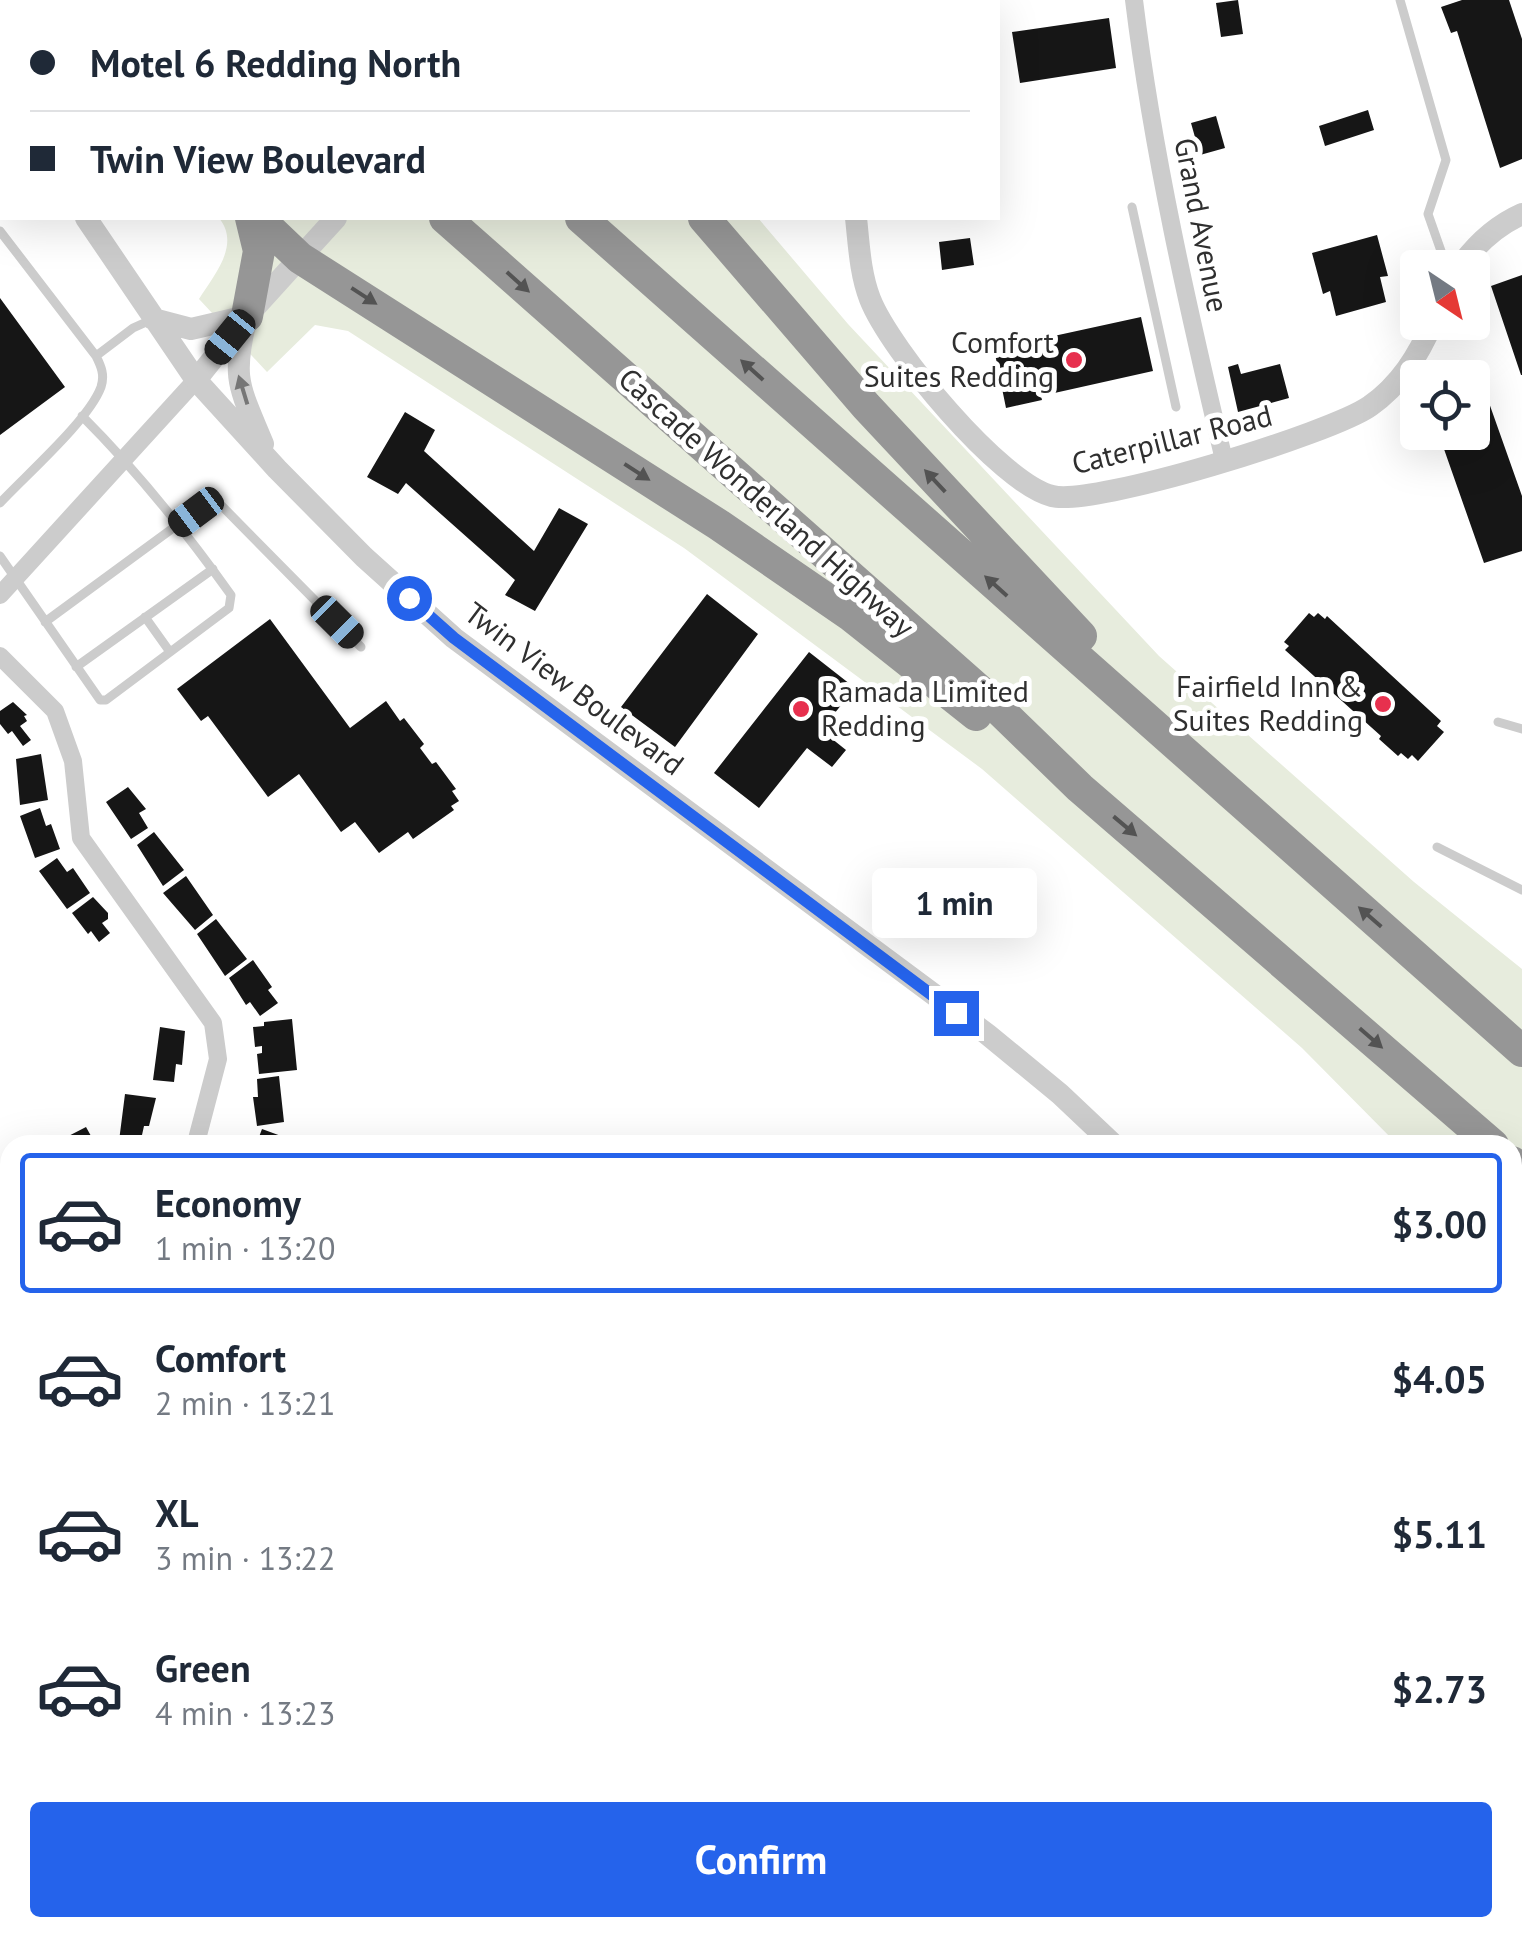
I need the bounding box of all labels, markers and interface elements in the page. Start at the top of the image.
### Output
text: Motel 6 Redding North [90,38,461,87]
text: Twin View Boulevard [90,134,426,183]
street label: Grand Avenue [1166,134,1238,315]
north arrow [1400,250,1490,340]
map controls [1400,250,1490,450]
one-way arrow [505,271,530,293]
one-way arrow [350,286,377,304]
car [199,304,261,370]
place label: Comfort Suites Redding [864,322,1054,395]
marker: Comfort Suites Redding [1063,349,1085,371]
street label: Cascade Wonderland Highway [611,359,923,645]
one-way arrow [740,359,765,381]
button: locate [1400,360,1490,450]
one-way arrow [235,375,250,405]
street label: Caterpillar Road [1067,395,1276,482]
one-way arrow [623,462,650,481]
one-way arrow [924,469,947,493]
car [163,482,229,542]
one-way arrow [983,575,1008,597]
route start [387,576,432,621]
car [305,590,369,654]
street label: Twin View Boulevard [458,593,692,783]
place label: Fairfield Inn & Suites Redding [1173,666,1363,739]
place label: Ramada Limited Redding [821,671,1029,744]
marker: Fairfield Inn & Suites Redding [1372,693,1394,715]
marker: Ramada Limited Redding [790,698,812,720]
one-way arrow [1112,814,1137,836]
callout: 1 min [874,868,1038,938]
text: 1 min [915,882,994,924]
one-way arrow [1358,906,1383,928]
route end [934,991,979,1036]
one-way arrow [1358,1027,1383,1048]
icon: car [35,1178,125,1268]
text: Economy [155,1178,301,1227]
text: $3.00 [1391,1199,1487,1248]
text: 1 min · 13:20 [155,1227,335,1269]
icon: car [35,1333,125,1423]
text: Comfort [155,1333,286,1382]
text: $4.05 [1391,1354,1487,1403]
text: 2 min · 13:21 [155,1382,335,1424]
icon: car [35,1488,125,1578]
text: XL [155,1488,199,1537]
text: $5.11 [1391,1509,1487,1558]
text: 3 min · 13:22 [155,1537,335,1579]
icon: car [35,1643,125,1733]
text: Green [155,1643,251,1692]
text: $2.73 [1391,1664,1487,1713]
text: 4 min · 13:23 [155,1692,335,1734]
button: Confirm [30,1802,1492,1917]

